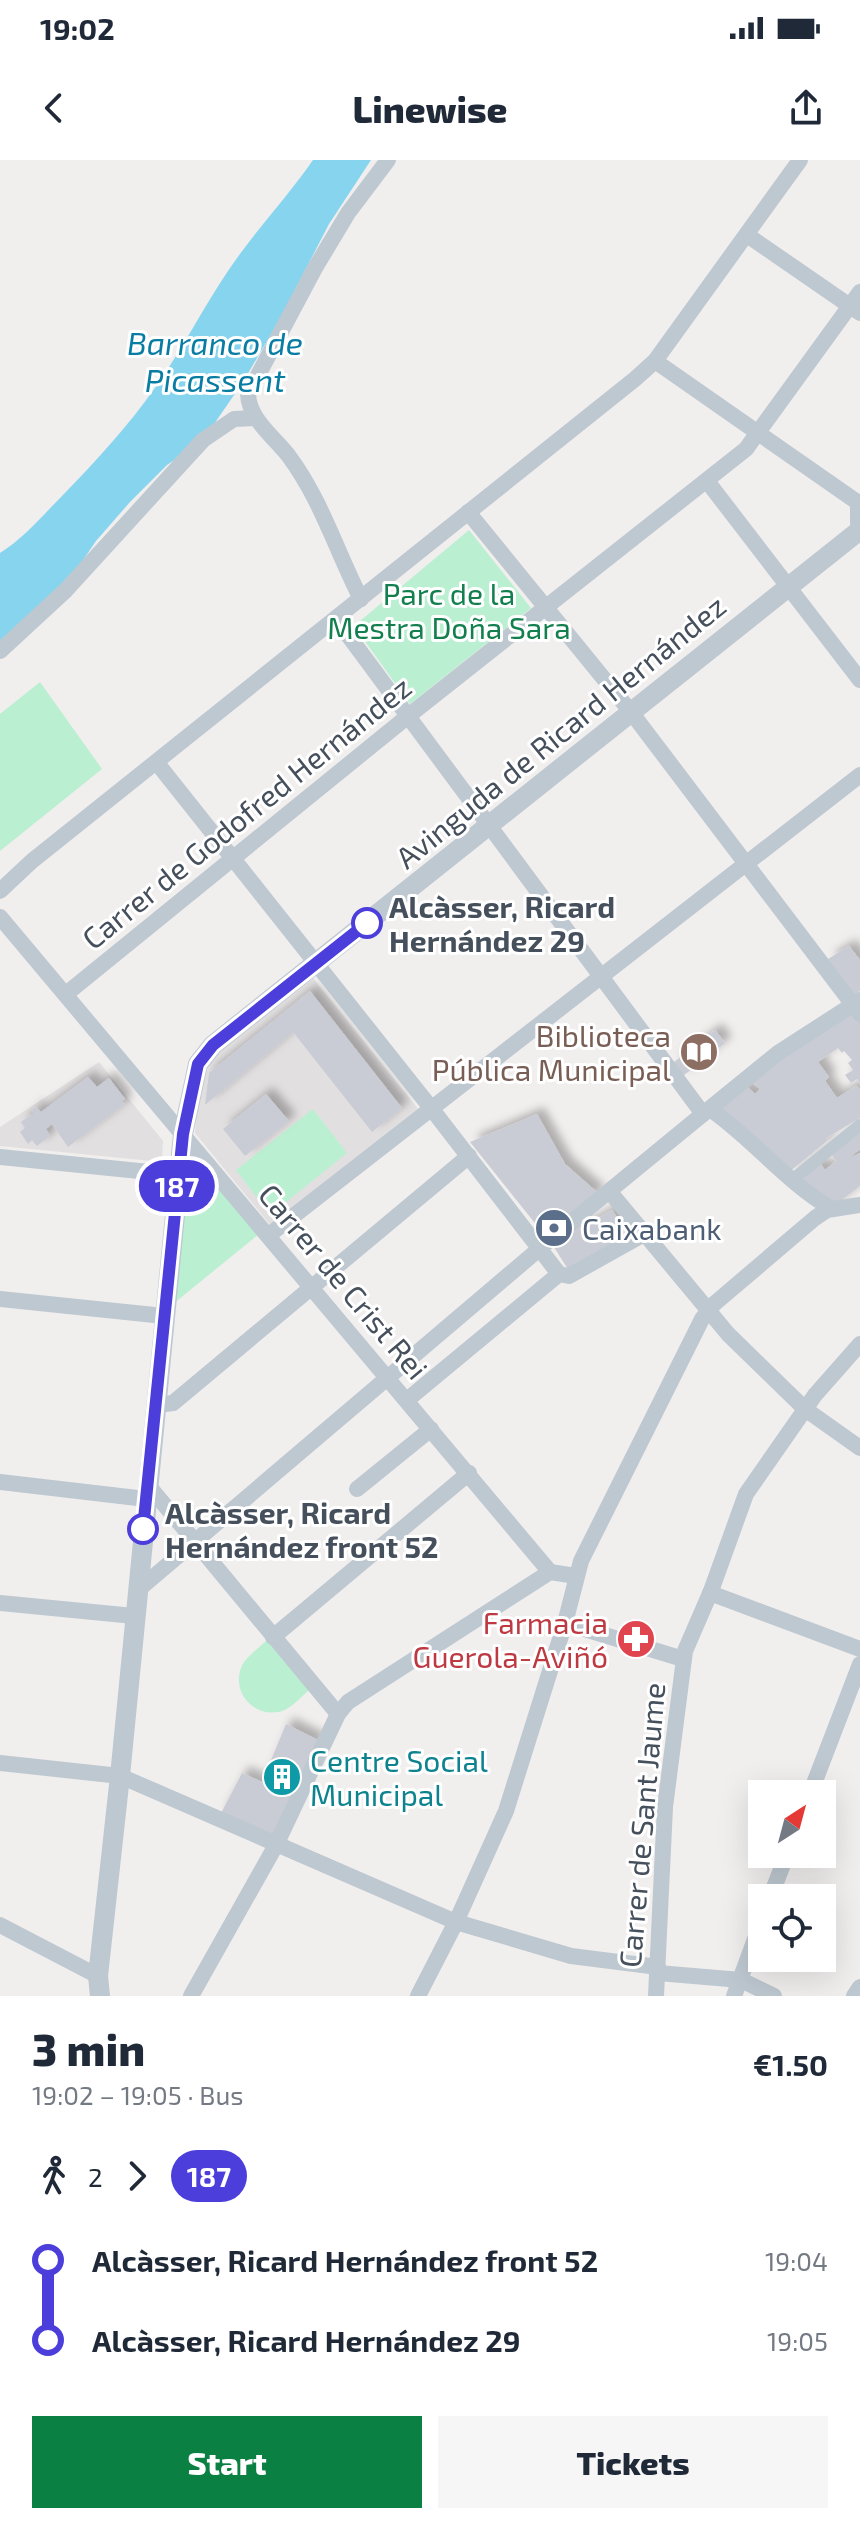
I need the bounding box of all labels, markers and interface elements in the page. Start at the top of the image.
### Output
text: 19:02 [40,10,115,46]
icon: back [32,86,76,130]
icon: share [784,86,828,130]
text: Linewise [353,87,507,130]
water label: Barranco de Picassent [127,323,303,398]
park label: Parc de la Mestra Doña Sara [327,575,571,645]
street label: Avinguda de Ricard Hernández [388,587,732,875]
street label: Carrer de Godofred Hernández [74,668,418,956]
place label: Alcàsser, Ricard Hernández 29 [389,888,615,958]
marker: Alcàsser, Ricard Hernández 29 [352,908,382,938]
place label: Biblioteca Pública Municipal [432,1017,671,1087]
library icon: Biblioteca Pública Municipal [678,1031,720,1073]
line badge: 187 [131,1160,223,1212]
text: 187 [155,1169,199,1203]
street label: Carrer de Crist Rei [252,1176,436,1386]
bank icon: Caixabank [533,1207,575,1249]
place label: Caixabank [582,1210,722,1246]
place label: Alcàsser, Ricard Hernández front 52 [165,1494,438,1564]
marker: Alcàsser, Ricard Hernández front 52 [128,1514,158,1544]
place label: Farmacia Guerola-Aviñó [413,1604,608,1674]
pharmacy icon: Farmacia Guerola-Aviñó [615,1618,657,1660]
street label: Carrer de Sant Jaume [611,1681,671,1969]
place label: Centre Social Municipal [310,1742,488,1812]
building icon: Centre Social Municipal [261,1756,303,1798]
north arrow [748,1780,836,1868]
map controls [748,1780,836,1972]
button: locate [748,1884,836,1972]
text: 3 min [32,2022,145,2075]
text: €1.50 [753,2046,828,2082]
text: 19:02 – 19:05 · Bus [32,2079,243,2110]
icon: walk [32,2154,76,2198]
icon: forward [115,2154,159,2198]
text: 187 [187,2159,231,2193]
text: 2 [88,2161,103,2192]
text: Alcàsser, Ricard Hernández front 52 [92,2242,598,2278]
text: 19:04 [765,2245,828,2276]
text: Alcàsser, Ricard Hernández 29 [92,2322,521,2358]
text: 19:05 [767,2325,828,2356]
button: Start [32,2416,422,2508]
button: Tickets [438,2416,828,2508]

